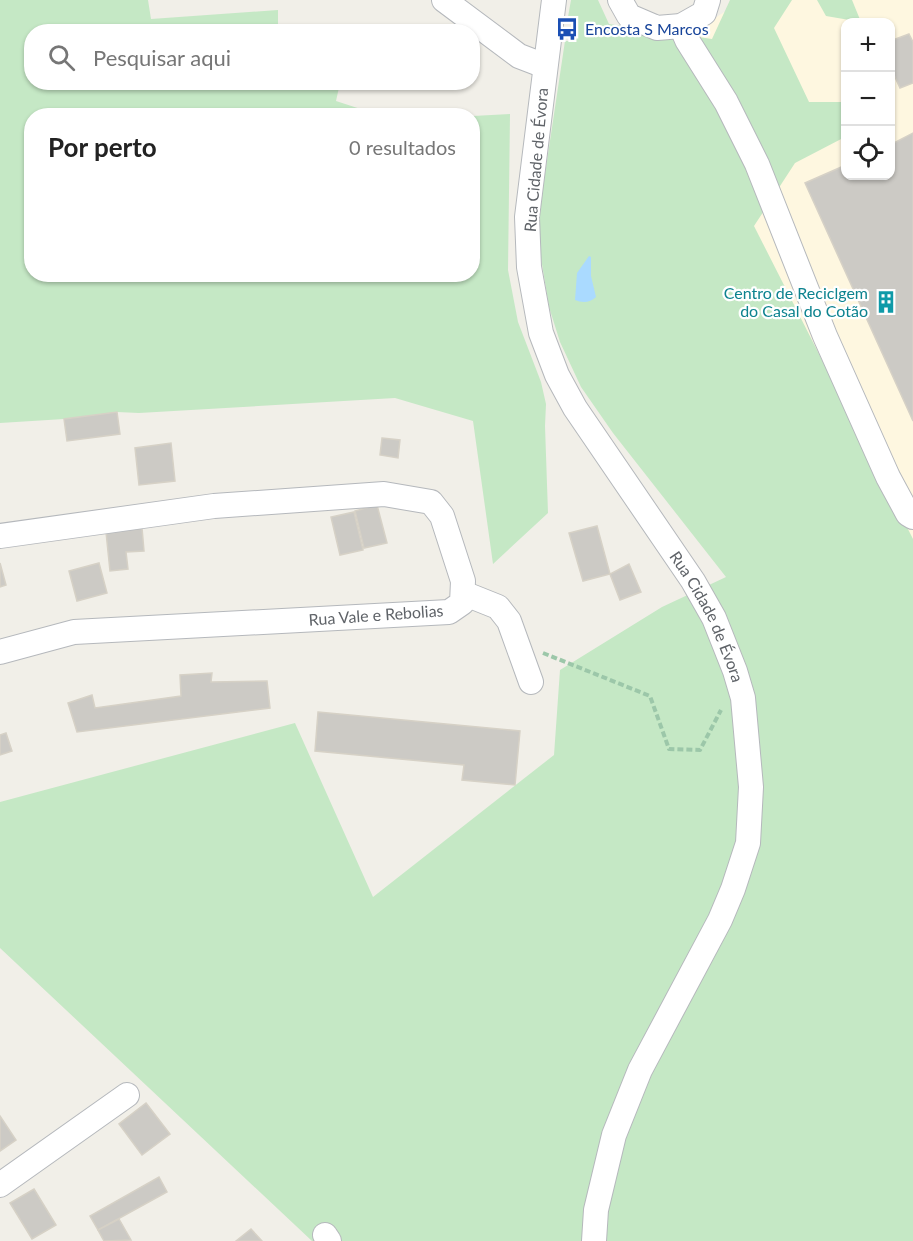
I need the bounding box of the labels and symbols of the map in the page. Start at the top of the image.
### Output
bus stop icon: Encosta S Marcos [554,16,580,42]
place label: Encosta S Marcos [585,19,709,38]
street label: Rua Cidade de Évora [520,87,551,233]
place label: Centro de Reciclgem do Casal do Cotão [724,283,868,320]
building icon: Centro de Reciclgem do Casal do Cotão [873,289,899,315]
street label: Rua Cidade de Évora [666,547,748,684]
street label: Rua Vale e Rebolias [308,600,444,629]

